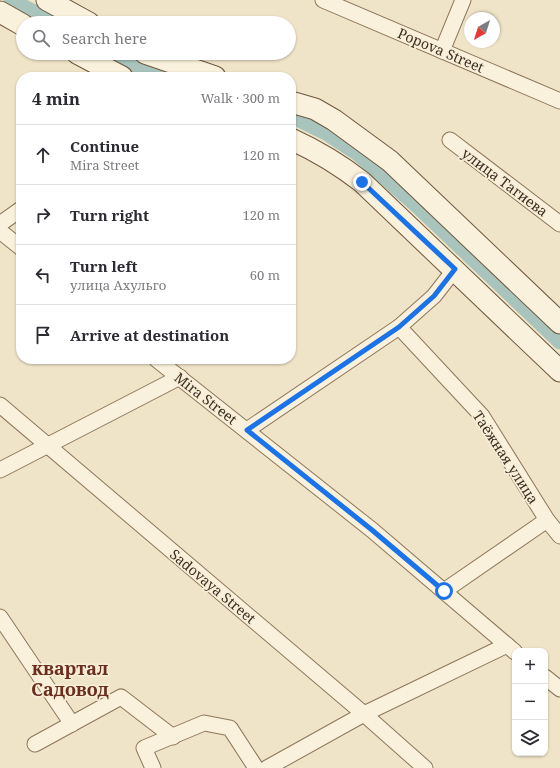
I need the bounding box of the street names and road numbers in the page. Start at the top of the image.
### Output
street label: Popova Street [395,23,487,77]
street label: улица Тагиева [458,143,552,221]
street label: Mira Street [171,368,241,428]
street label: Таёжная улица [469,407,543,507]
street label: Sadovaya Street [166,545,260,628]

